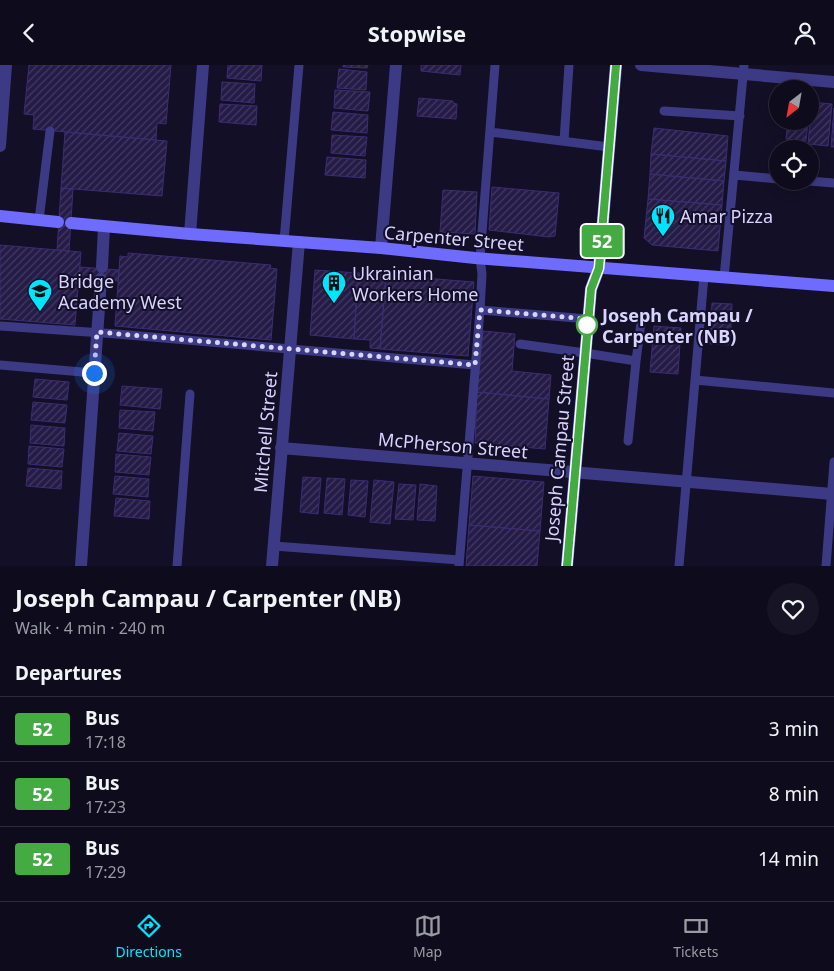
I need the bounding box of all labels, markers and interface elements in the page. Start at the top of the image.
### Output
text: Stopwise [368,18,466,48]
icon: back [15,19,43,47]
icon: person [791,19,819,47]
north arrow [769,80,819,130]
map controls [769,80,819,190]
button: locate [769,140,819,190]
restaurant icon: Amar Pizza [650,203,676,237]
place label: Amar Pizza [680,204,773,228]
street label: Carpenter Street [383,220,525,256]
line badge: 52 [580,225,624,257]
text: 52 [592,229,612,253]
place label: Ukrainian Workers Home [352,261,478,306]
place label: Bridge Academy West [58,269,182,314]
building icon: Ukrainian Workers Home [321,270,347,304]
school or university icon: Bridge Academy West [27,278,53,312]
place label: Joseph Campau / Carpenter (NB) [600,303,753,348]
marker: Joseph Campau / Carpenter (NB) [576,314,598,336]
street label: Joseph Campau Street [539,353,579,544]
your location [82,361,107,386]
street label: Mitchell Street [248,370,282,494]
street label: McPherson Street [377,427,529,464]
text: Joseph Campau / Carpenter (NB) [15,581,401,614]
button: heart [767,583,819,635]
text: Walk · 4 min · 240 m [15,617,165,639]
text: Departures [15,660,122,686]
text: Bus [85,705,120,731]
text: 3 min [769,716,819,742]
text: 52 [32,717,53,741]
text: 17:18 [85,731,126,753]
text: Bus [85,770,120,796]
text: 8 min [769,781,819,807]
text: 52 [32,782,53,806]
text: 17:23 [85,796,126,818]
text: Bus [85,835,120,861]
text: 14 min [758,846,819,872]
text: 52 [32,847,53,871]
text: 17:29 [85,861,126,883]
tab: Directions [116,912,182,961]
tab: Map [413,912,442,961]
tab: Tickets [673,912,718,961]

